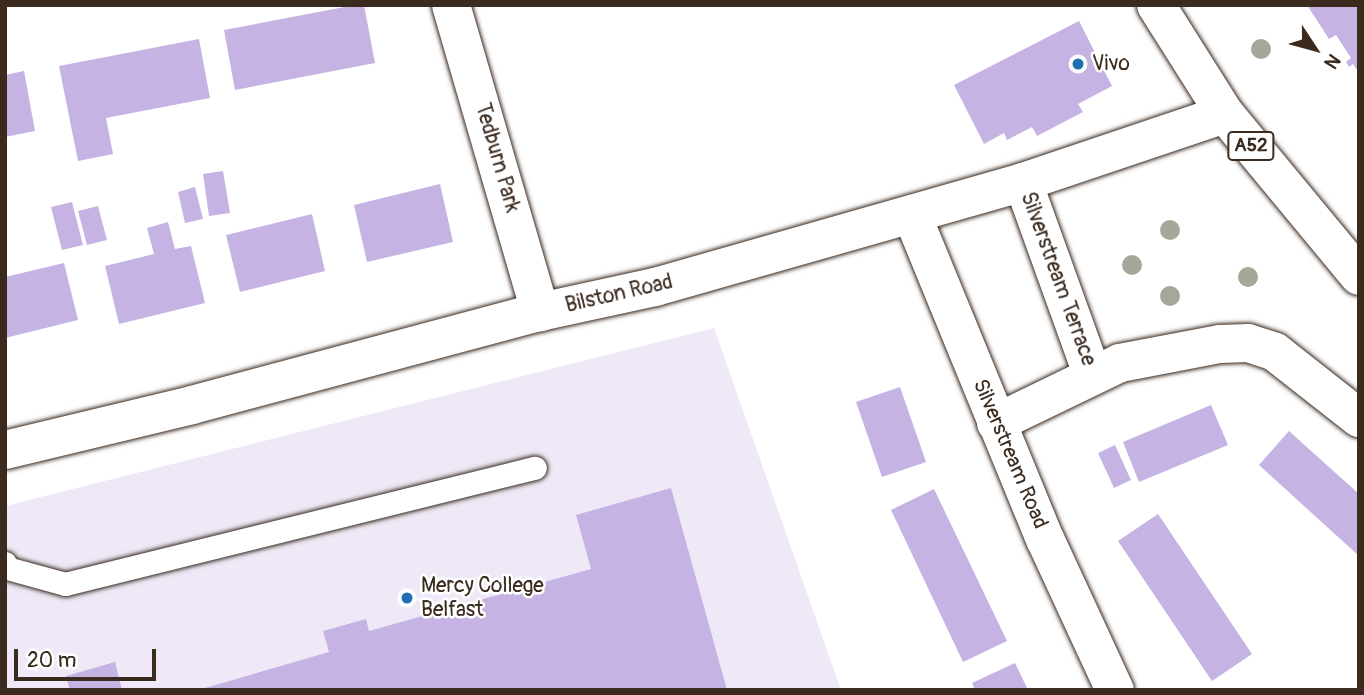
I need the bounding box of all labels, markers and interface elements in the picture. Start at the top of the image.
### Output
north arrow [1280,14,1350,84]
text: N [1319,49,1345,74]
place label: Vivo [1092,51,1130,77]
marker: Vivo [1070,56,1086,72]
street label: Tedburn Park [469,100,525,216]
road number: A52 [1226,130,1276,162]
street label: Silverstream Terrace [1015,189,1101,369]
street label: Bilston Road [563,269,675,319]
street label: Silverstream Road [967,375,1053,533]
place label: Mercy College Belfast [421,573,544,623]
marker: Mercy College Belfast [399,590,415,606]
scale bar [18,636,159,680]
text: 20 m [27,647,76,674]

